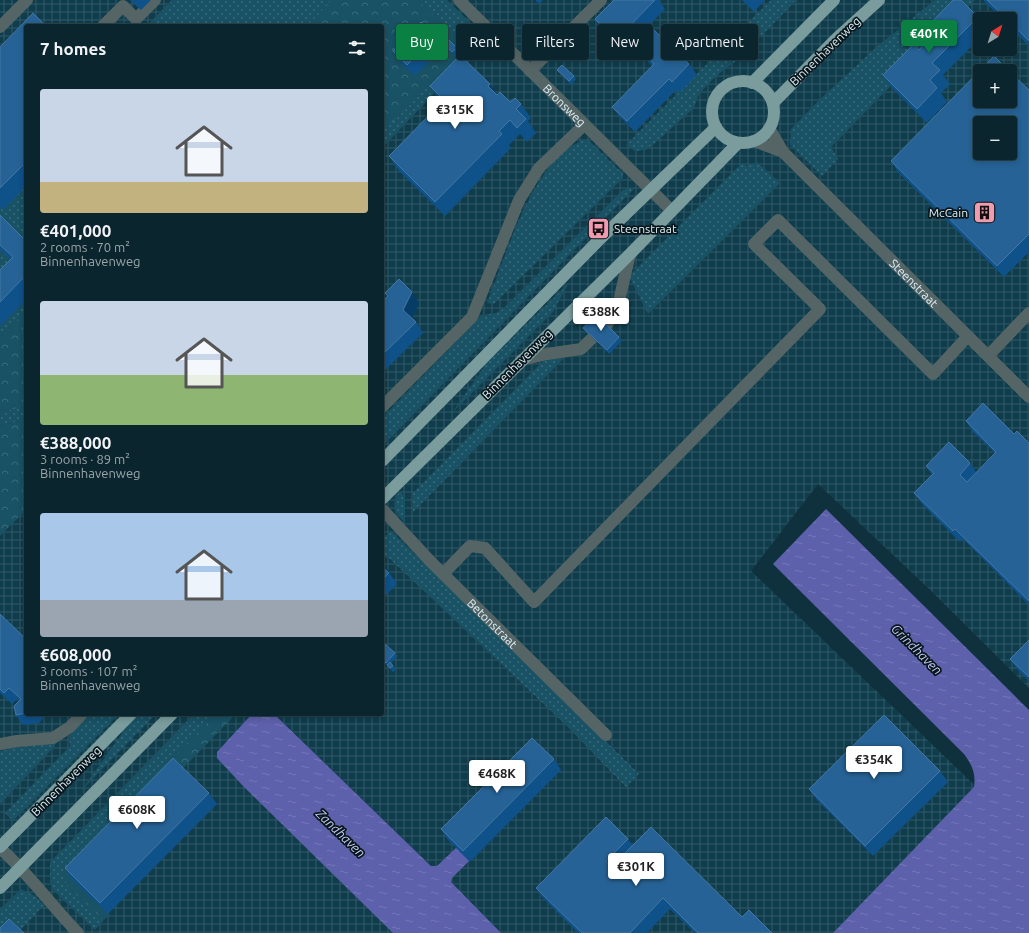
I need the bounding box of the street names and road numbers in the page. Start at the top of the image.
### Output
street label: Binnenhavenweg [787,14,863,88]
street label: Bronsweg [541,81,589,129]
street label: Steenstraat [887,256,941,310]
street label: Binnenhavenweg [480,327,554,401]
street label: Betonstraat [465,596,520,650]
street label: Binnenhavenweg [29,744,103,818]

